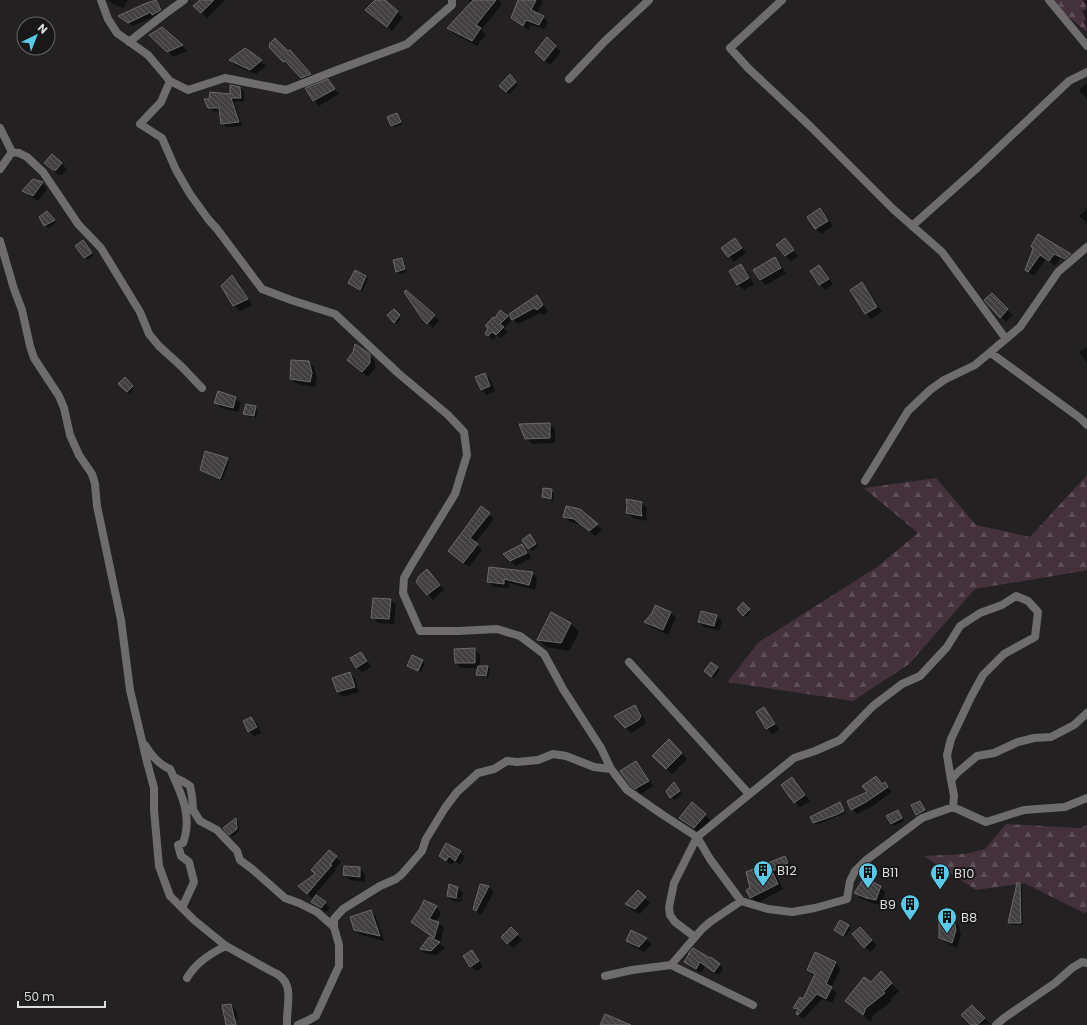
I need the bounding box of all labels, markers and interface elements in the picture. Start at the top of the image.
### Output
north arrow [16,16,56,56]
text: N [34,20,51,37]
building icon: B12 [752,859,774,887]
place label: B12 [777,861,797,880]
building icon: B11 [857,861,879,889]
building icon: B10 [929,862,951,890]
place label: B11 [882,863,898,882]
place label: B10 [954,864,974,883]
building icon: B9 [899,893,921,921]
place label: B9 [880,895,896,914]
building icon: B8 [936,906,958,934]
place label: B8 [961,908,977,927]
scale bar [18,983,105,1009]
text: 50 m [24,988,55,1005]

